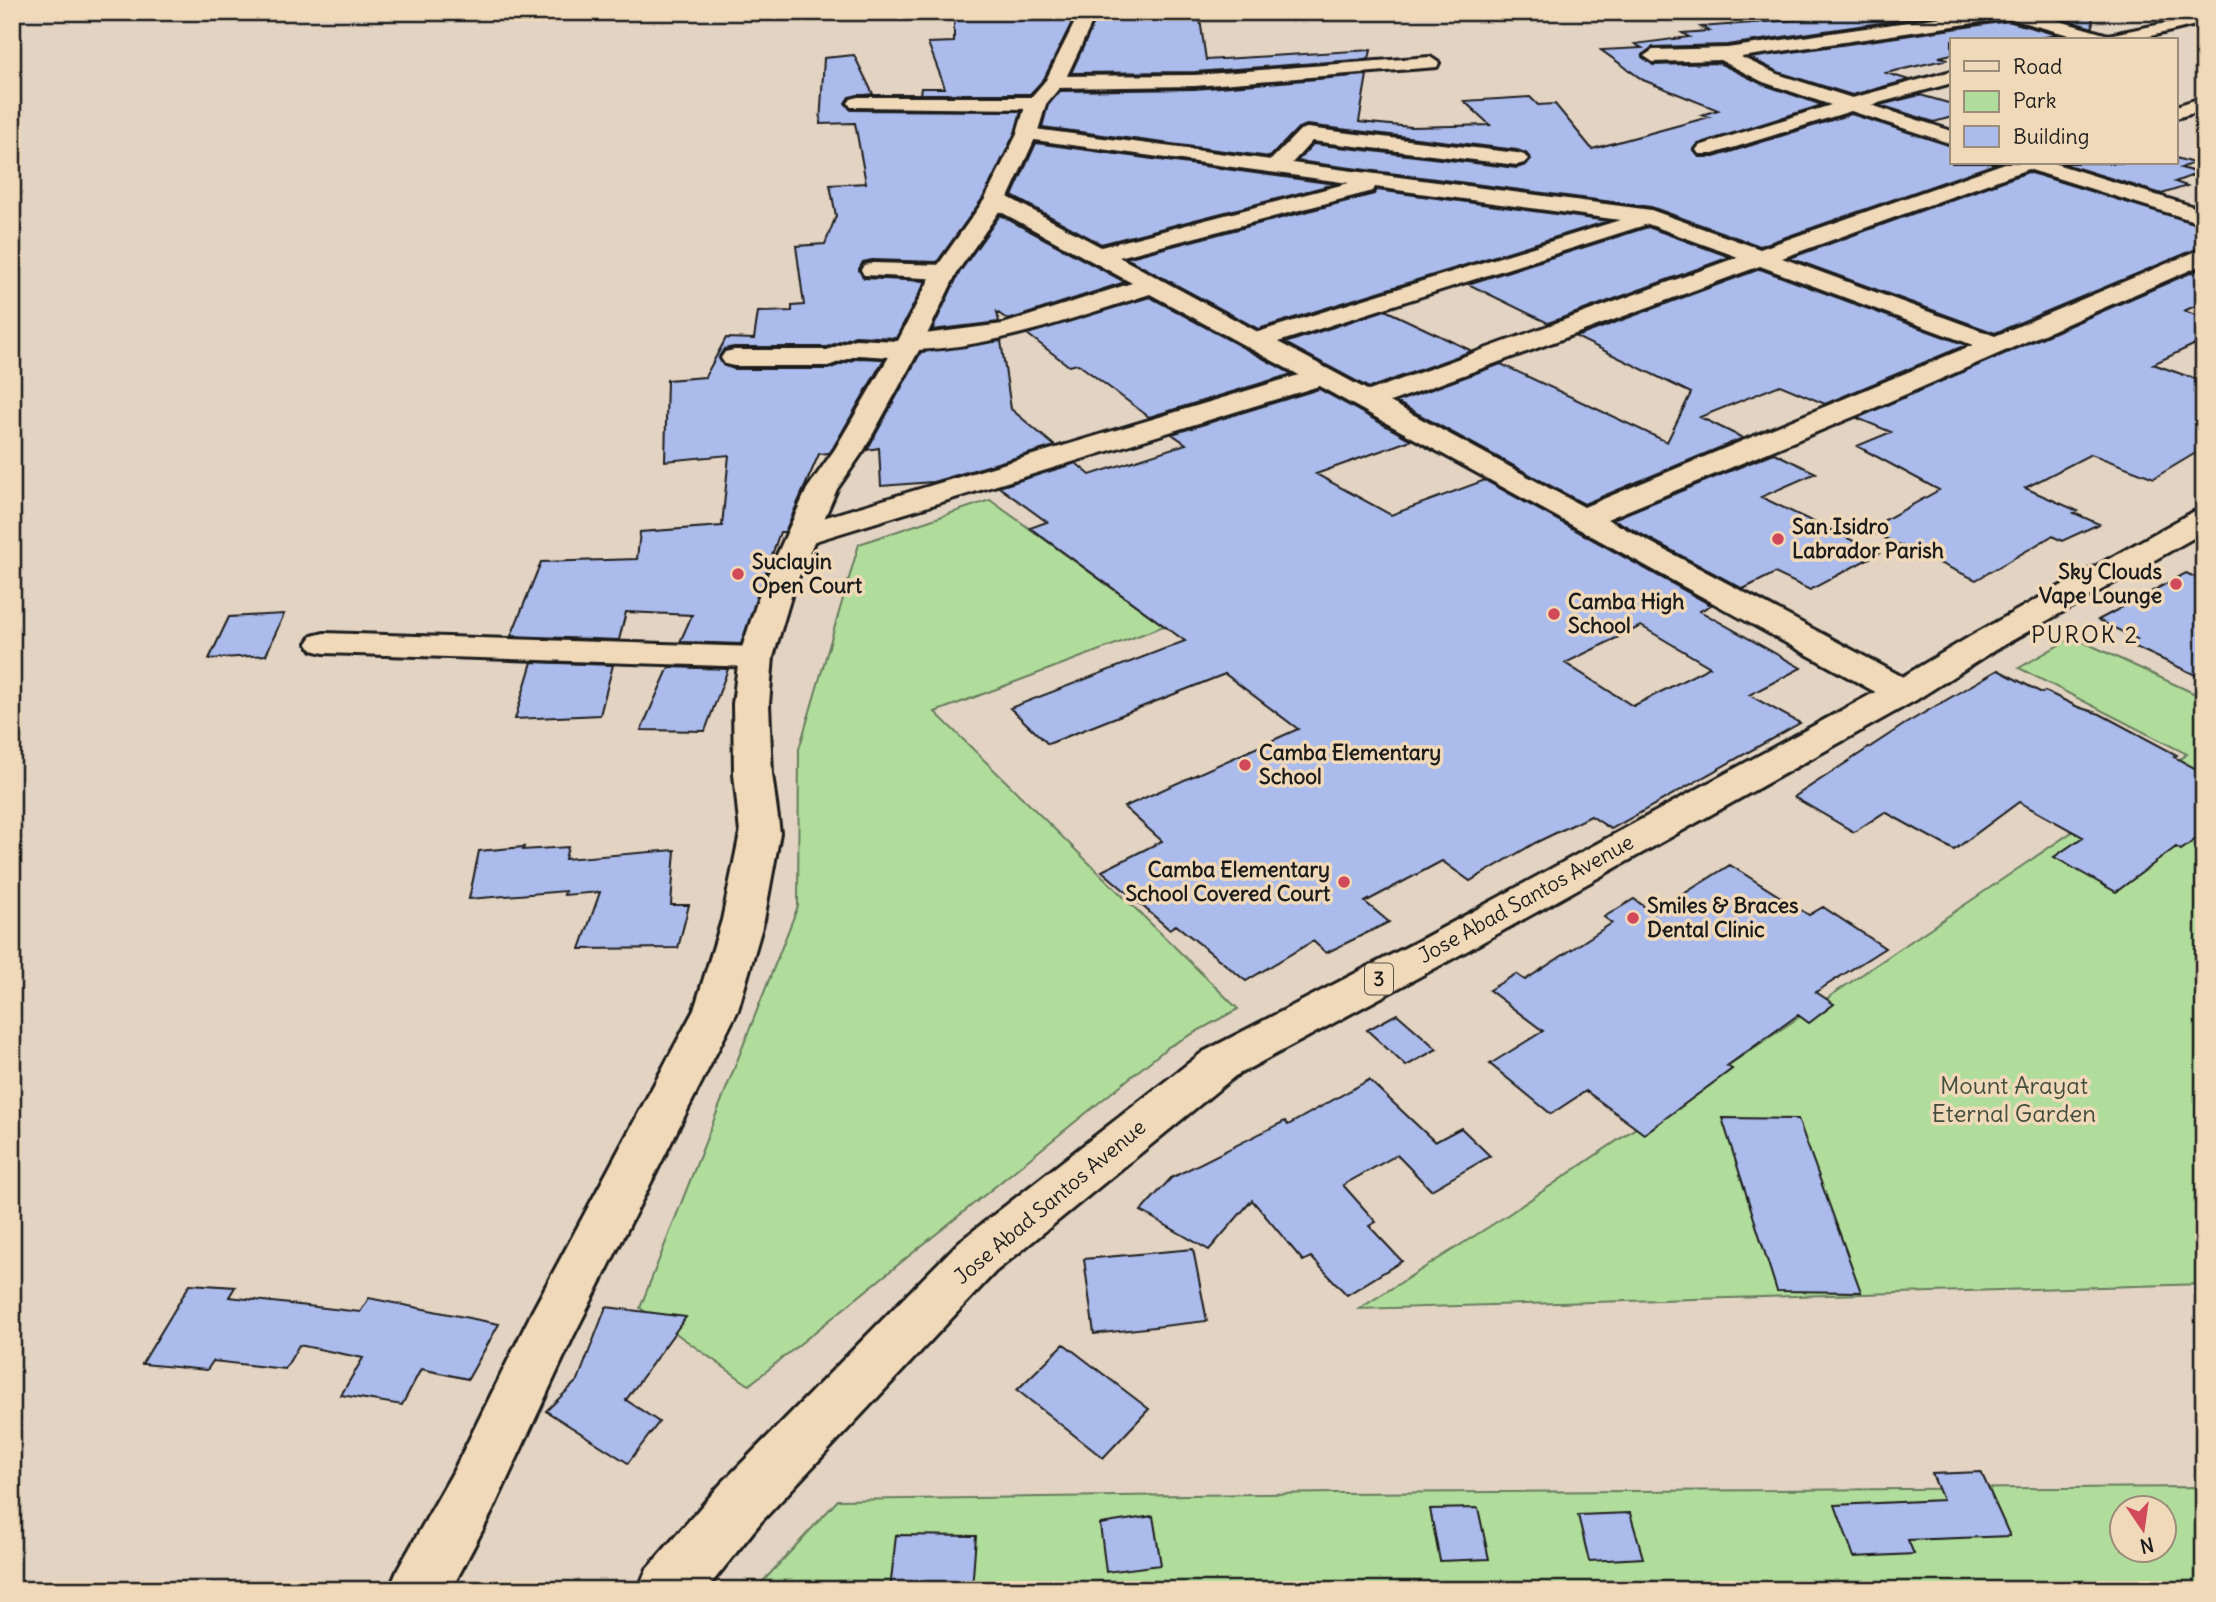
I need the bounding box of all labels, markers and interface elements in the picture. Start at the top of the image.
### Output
legend [1950,38,2178,164]
text: Road [2013,53,2062,80]
text: Park [2013,87,2056,114]
text: Building [2013,123,2089,150]
place label: San Isidro Labrador Parish [1792,513,1944,564]
marker: San Isidro Labrador Parish [1770,531,1786,547]
place label: Suclayin Open Court [752,548,863,599]
place label: Sky Clouds Vape Lounge [2039,558,2162,609]
marker: Suclayin Open Court [730,566,746,582]
marker: Sky Clouds Vape Lounge [2168,576,2184,592]
place label: Camba High School [1568,588,1684,639]
marker: Camba High School [1546,606,1562,622]
district label: PUROK 2 [2031,620,2139,649]
place label: Camba Elementary School [1259,739,1441,790]
marker: Camba Elementary School [1237,757,1253,773]
street label: Jose Abad Santos Avenue [1413,828,1638,969]
place label: Camba Elementary School Covered Court [1125,856,1331,907]
marker: Camba Elementary School Covered Court [1336,874,1352,890]
place label: Smiles & Braces Dental Clinic [1647,892,1799,943]
marker: Smiles & Braces Dental Clinic [1625,910,1641,926]
road number: 3 [1365,964,1393,995]
park label: Mount Arayat Eternal Garden [1932,1070,2096,1128]
street label: Jose Abad Santos Avenue [948,1113,1151,1290]
north arrow [2108,1494,2178,1564]
text: N [2138,1532,2156,1559]

